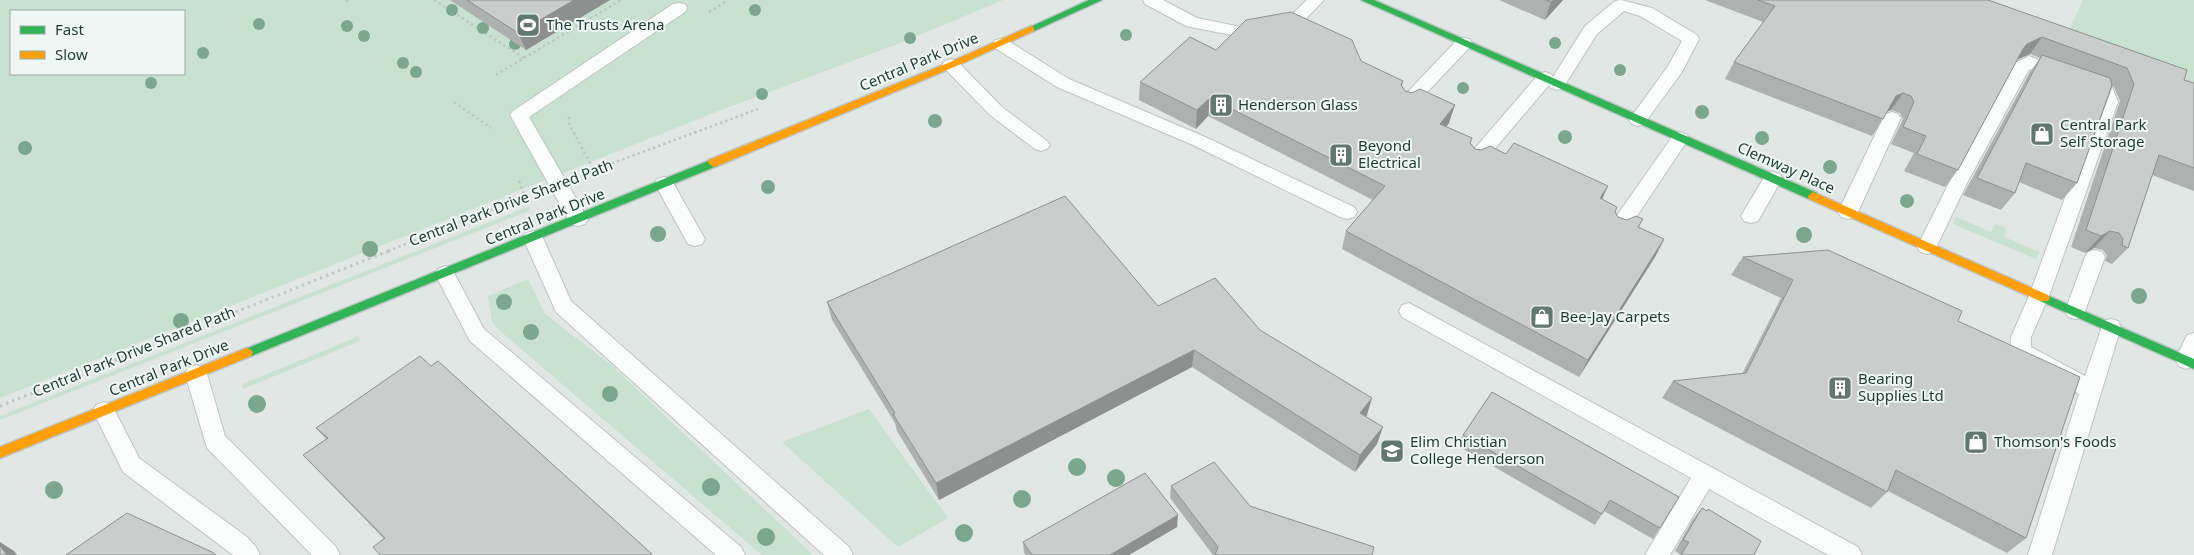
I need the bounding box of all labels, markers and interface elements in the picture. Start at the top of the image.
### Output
legend [10,10,185,75]
sports icon: The Trusts Arena [515,12,541,38]
place label: The Trusts Arena [546,14,664,34]
text: Fast [55,19,84,39]
street label: Central Park Drive [856,27,981,95]
text: Slow [55,44,88,64]
building icon: Henderson Glass [1208,92,1234,118]
place label: Henderson Glass [1238,94,1358,114]
place label: Central Park Self Storage [2060,114,2146,151]
shop icon: Central Park Self Storage [2029,121,2055,147]
place label: Beyond Electrical [1358,135,1421,172]
street label: Clemway Place [1735,137,1838,197]
building icon: Beyond Electrical [1328,142,1354,168]
street label: Central Park Drive Shared Path [407,156,615,250]
street label: Central Park Drive [483,185,607,249]
street label: Central Park Drive Shared Path [30,303,238,401]
shop icon: Bee-Jay Carpets [1529,304,1555,330]
place label: Bee-Jay Carpets [1560,306,1670,326]
street label: Central Park Drive [107,336,231,400]
place label: Bearing Supplies Ltd [1858,368,1944,405]
building icon: Bearing Supplies Ltd [1827,375,1853,401]
shop icon: Thomson's Foods [1963,429,1989,455]
place label: Elim Christian College Henderson [1410,431,1545,468]
place label: Thomson's Foods [1994,431,2116,451]
school or university icon: Elim Christian College Henderson [1379,438,1405,464]

